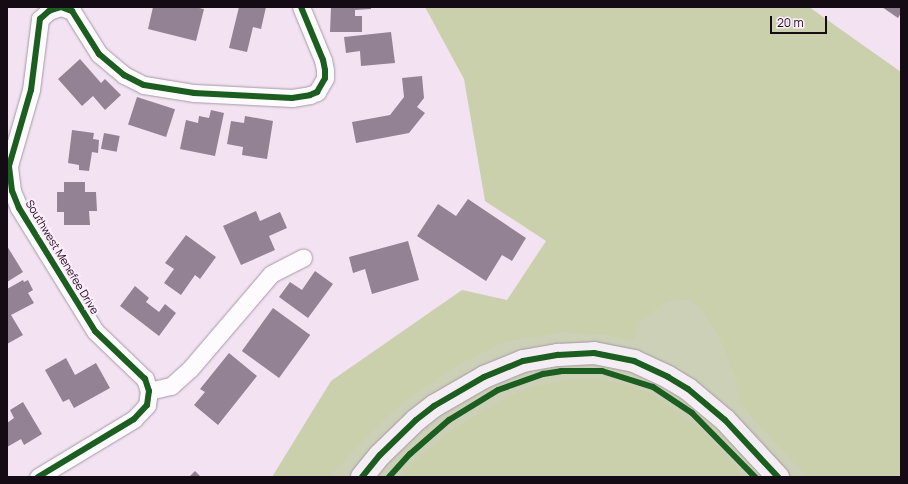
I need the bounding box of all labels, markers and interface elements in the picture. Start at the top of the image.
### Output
scale bar [772,8,829,34]
text: 20 m [777,14,804,31]
street label: Southwest Menefee Drive [23,198,101,316]

